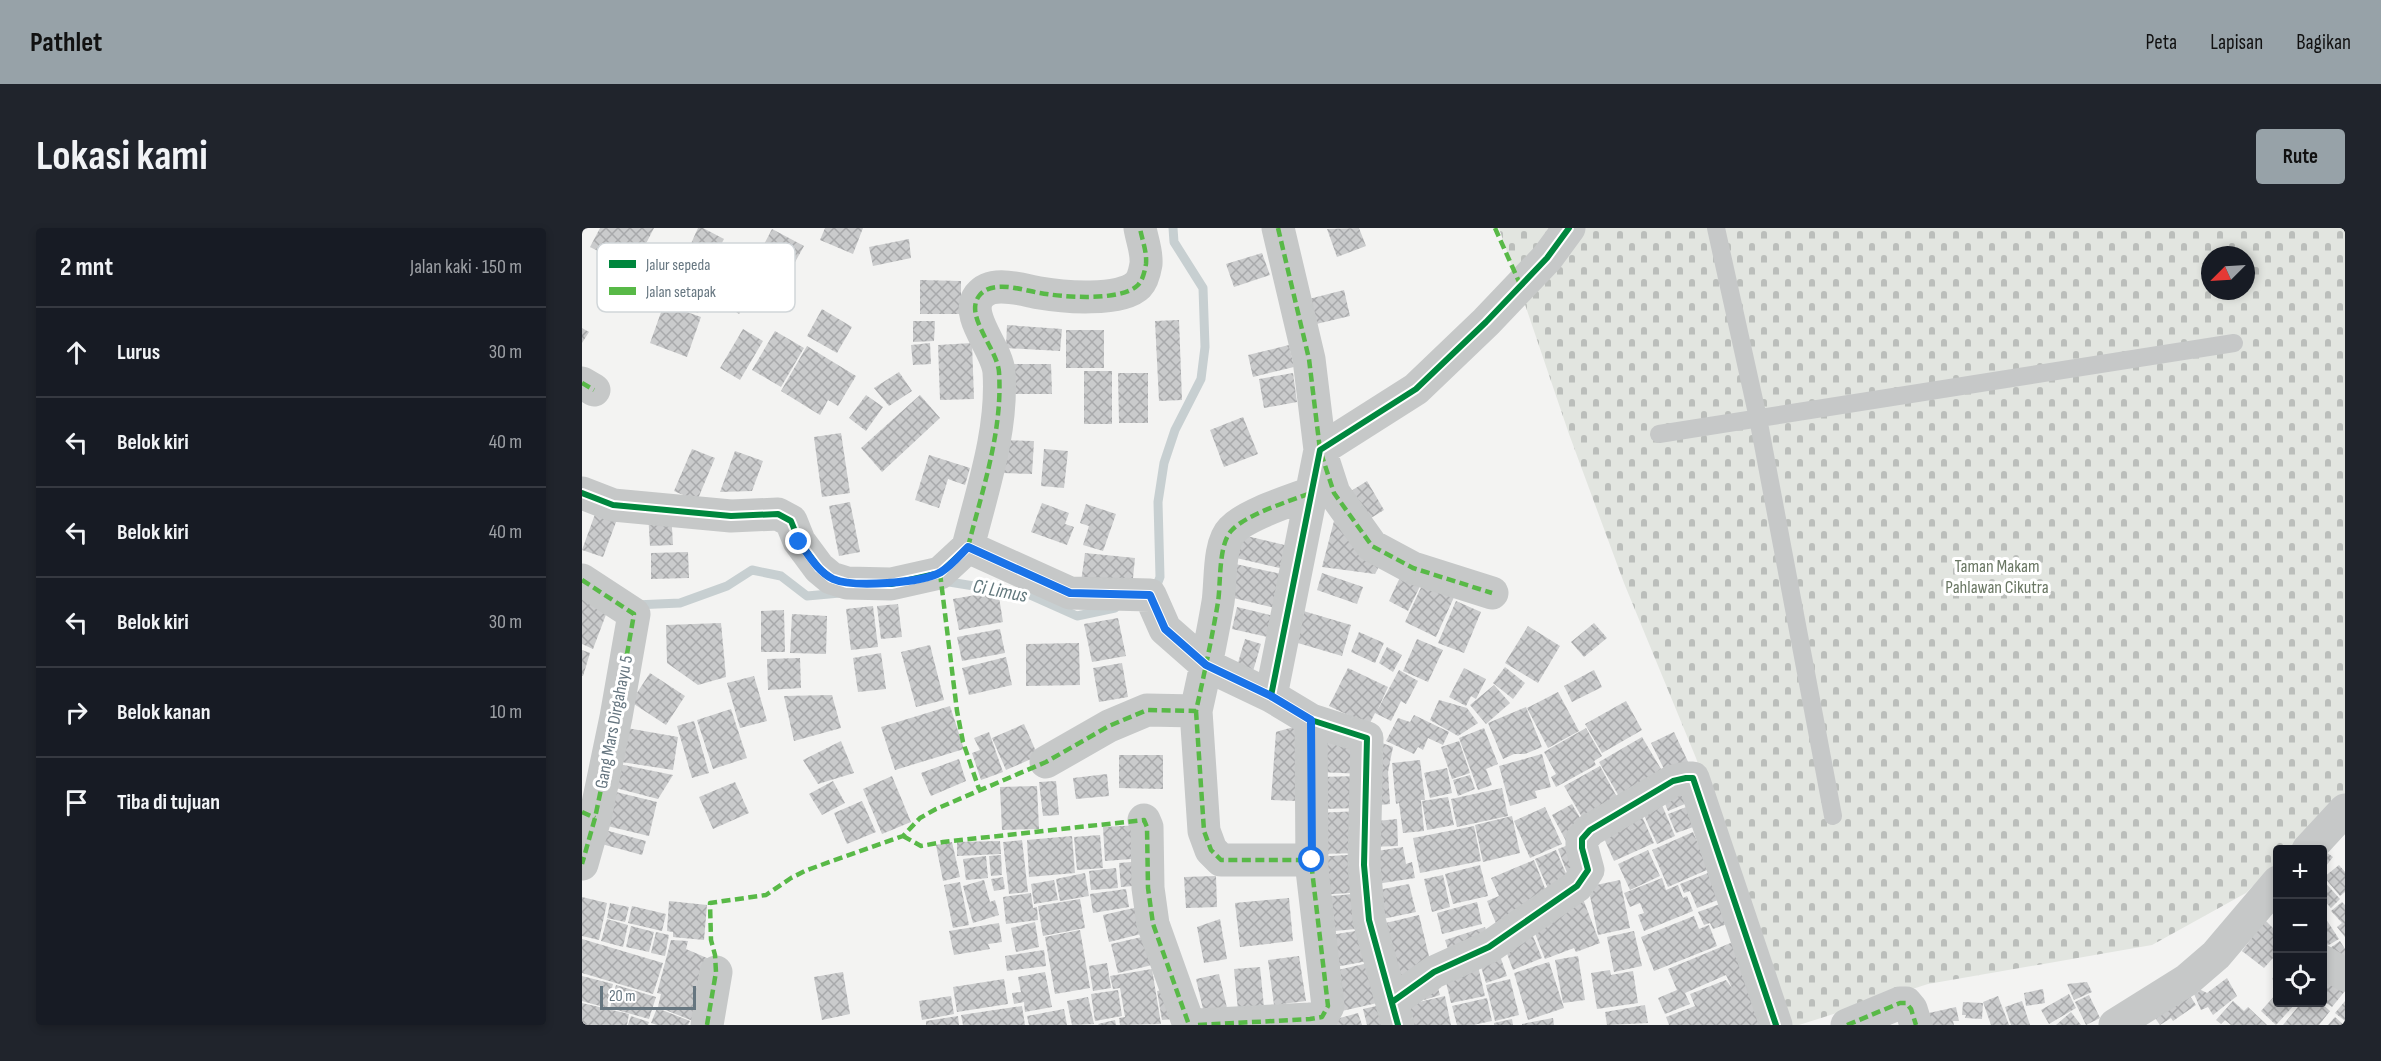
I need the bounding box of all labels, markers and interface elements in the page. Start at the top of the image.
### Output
text: Pathlet [30,26,102,59]
text: Peta [2146,30,2177,55]
text: Lapisan [2210,30,2263,55]
text: Bagikan [2296,30,2351,55]
button: Rute [2256,129,2345,184]
text: Lokasi kami [36,131,208,182]
legend [597,243,795,312]
north arrow [2201,246,2255,300]
text: 2 mnt [60,252,113,283]
text: Jalan kaki · 150 m [410,255,522,279]
text: Jalur sepeda [645,256,710,275]
text: Jalan setapak [645,283,716,302]
icon: ahead [60,336,93,369]
text: Lurus [117,339,160,366]
text: 30 m [489,340,522,364]
icon: left [60,426,93,459]
text: Belok kiri [117,429,189,456]
text: 40 m [489,430,522,454]
icon: left [60,516,93,549]
text: Belok kiri [117,519,189,546]
text: 40 m [489,520,522,544]
route end [785,528,811,554]
park label: Taman Makam Pahlawan Cikutra [1945,556,2049,598]
water label: Ci Limus [971,574,1029,608]
icon: left [60,606,93,639]
text: Belok kiri [117,609,189,636]
text: 30 m [489,610,522,634]
street label: Gang Mars Dirgahayu 5 [591,654,637,790]
icon: right [60,696,93,729]
text: Belok kanan [117,699,210,726]
text: 10 m [490,700,522,724]
icon: arrive [60,786,93,819]
text: Tiba di tujuan [117,789,220,816]
map controls [2273,845,2327,1007]
button: + [2273,845,2327,899]
route start [1298,846,1324,872]
button: − [2273,899,2327,953]
button: locate [2273,953,2327,1007]
scale bar [600,983,696,1010]
text: 20 m [609,987,636,1006]

